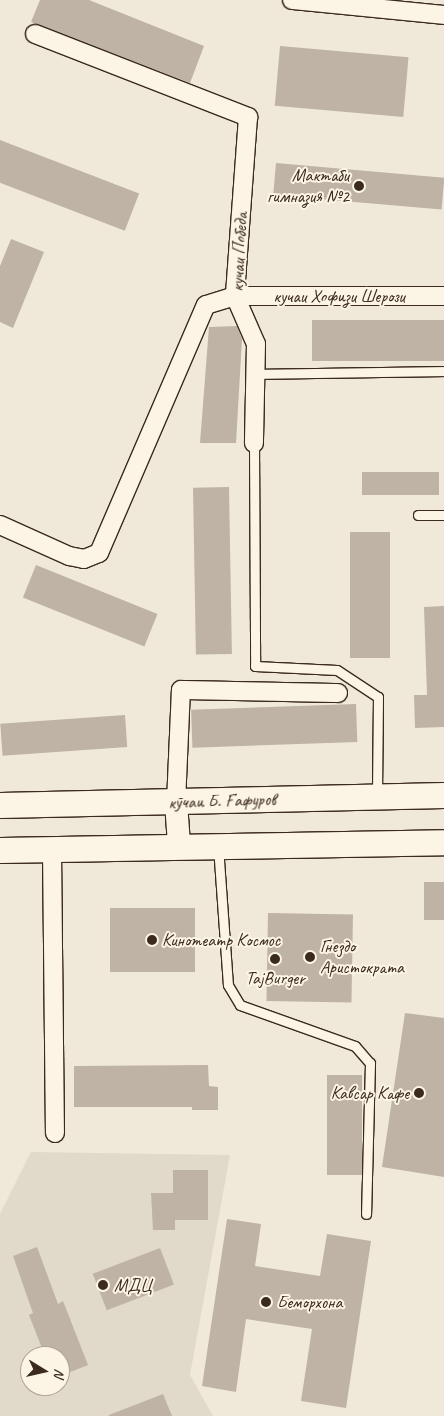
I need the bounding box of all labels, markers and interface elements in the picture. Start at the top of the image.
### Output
place label: Мактаби гимназия №2 [267,165,349,208]
marker: Мактаби гимназия №2 [353,180,365,192]
street label: кучаи Победа [226,212,252,292]
street label: кучаи Хофизи Шерози [273,285,405,307]
street label: кӯчаи Б. Ғафуров [168,788,276,814]
place label: Кинотеатр Космос [162,929,281,951]
marker: Кинотеатр Космос [146,934,158,946]
place label: Гнездо Аристократа [320,936,404,979]
marker: Гнездо Аристократа [304,951,316,963]
marker: TajBurger [269,953,281,965]
place label: TajBurger [245,967,305,989]
place label: Кавсар Кафе [331,1082,409,1104]
marker: Кавсар Кафе [413,1087,425,1099]
place label: МДЦ [114,1274,152,1296]
marker: МДЦ [96,1278,110,1292]
place label: Беморхона [277,1291,342,1313]
marker: Беморхона [259,1295,273,1309]
north arrow [20,1346,70,1396]
text: N [50,1368,68,1379]

